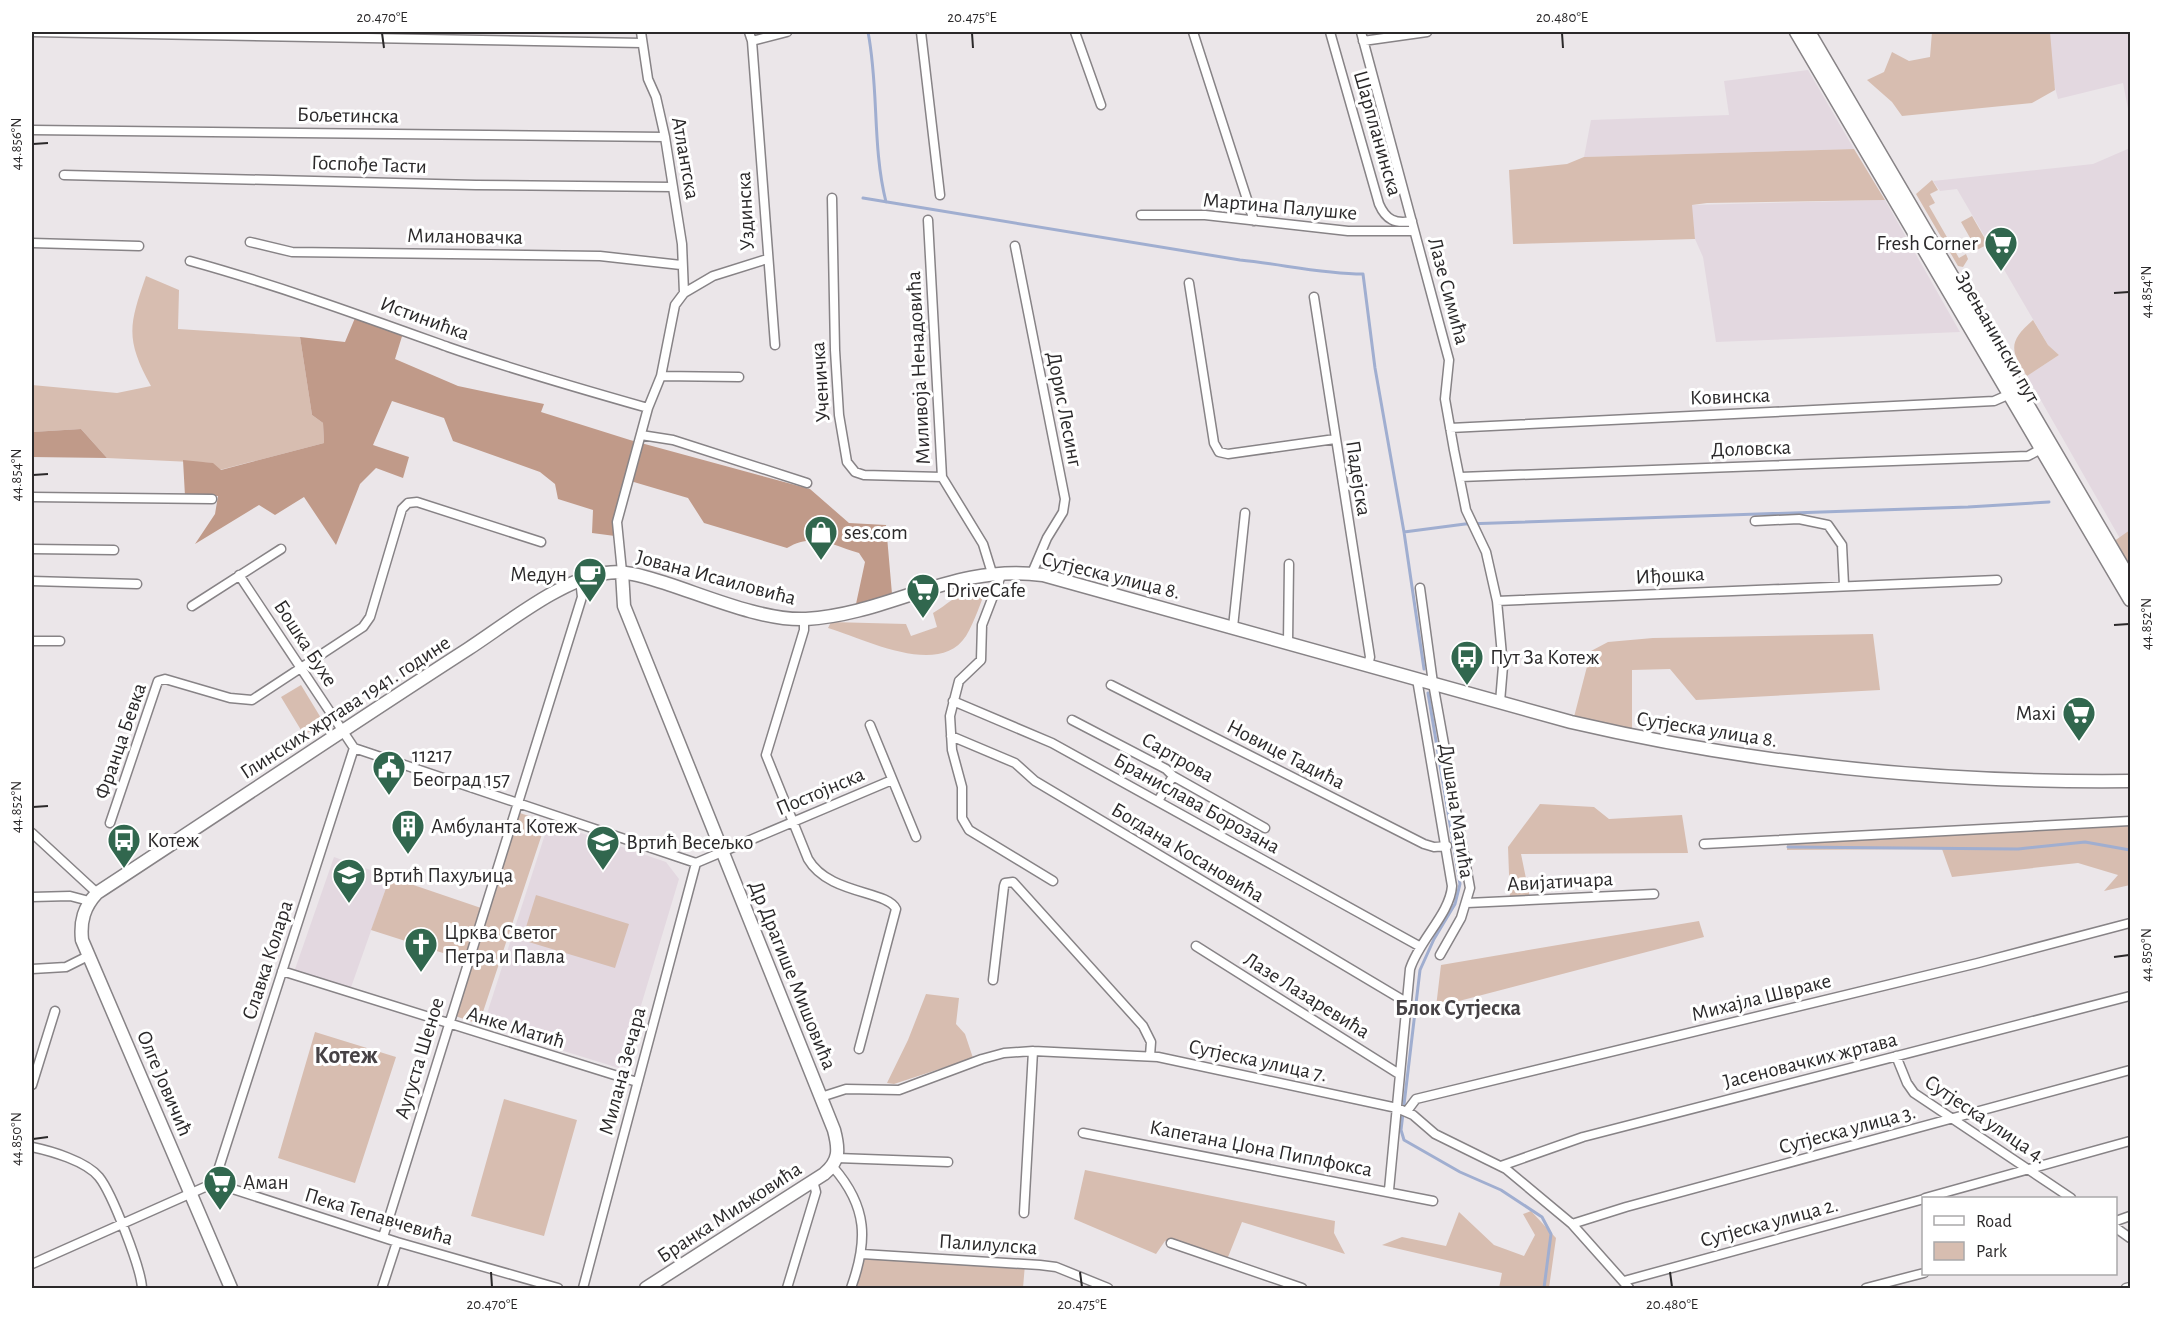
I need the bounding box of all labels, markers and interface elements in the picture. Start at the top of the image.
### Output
text: 20.470°E [356,10,408,25]
text: 20.475°E [947,10,997,25]
text: 20.480°E [1536,10,1588,25]
street label: Шарпланинска [1350,68,1406,199]
street label: Бољетинска [297,104,400,127]
street label: Атлантска [668,115,703,201]
text: 44.856°N [9,118,24,170]
street label: Госпође Тасти [311,152,427,177]
street label: Уздинска [733,170,758,251]
street label: Мартина Палушке [1202,189,1358,224]
street label: Милановачка [407,225,524,248]
supermarket icon: Fresh Corner [1983,225,2019,272]
place label: Fresh Corner [1876,233,1978,254]
street label: Лазе Симића [1424,235,1473,347]
text: 44.854°N [2139,265,2154,319]
street label: Зрењанински пут [1951,268,2044,407]
street label: Миливоја Ненадовића [903,270,934,465]
street label: Истинићка [377,293,473,344]
street label: Ученичка [807,341,834,423]
street label: Дорис Лесинг [1043,350,1086,469]
street label: Ковинска [1689,385,1771,408]
street label: Доловска [1711,437,1792,460]
street label: Падејска [1342,439,1375,518]
text: 44.854°N [9,448,24,502]
shop icon: ses.com [803,514,839,561]
place label: ses.com [844,522,908,543]
street label: Јована Исаиловића [634,546,798,609]
street label: Сутјеска улица 8. [1039,548,1182,603]
cafe icon: Медун [572,556,608,603]
street label: Иђошка [1635,563,1706,588]
place label: Медун [510,564,567,585]
supermarket icon: DriveCafe [905,572,941,619]
place label: DriveCafe [946,580,1026,601]
street label: Бошка Бухе [270,596,341,690]
text: 44.852°N [2139,598,2154,650]
street label: Глинских жртава 1941. године [236,632,454,783]
bus stop icon: Пут За Котеж [1449,639,1485,686]
place label: Пут За Котеж [1490,647,1600,668]
street label: Франца Бевка [91,680,150,802]
supermarket icon: Maxi [2061,695,2097,742]
place label: Maxi [2016,703,2056,724]
street label: Сутјеска улица 8. [1635,708,1779,751]
street label: Новице Тадића [1223,716,1349,793]
street label: Сартрова [1138,728,1218,787]
street label: Душана Матића [1435,742,1478,880]
place label: 11217 Београд 157 [412,745,510,790]
public building icon: 11217 Београд 157 [371,749,407,796]
street label: Бранислава Борозана [1110,749,1284,858]
street label: Постојнска [773,763,868,819]
text: 44.852°N [9,781,24,833]
street label: Богдана Косановића [1108,799,1268,907]
building icon: Амбуланта Котеж [390,808,426,855]
place label: Амбуланта Котеж [431,816,578,837]
bus stop icon: Котеж [106,822,142,869]
school or university icon: Вртић Весељко [585,824,621,871]
place label: Котеж [147,830,200,851]
place label: Вртић Весељко [626,832,753,853]
school or university icon: Вртић Пахуљица [331,857,367,904]
place label: Вртић Пахуљица [372,865,514,886]
street label: Авијатичара [1506,868,1614,895]
street label: Др Драгише Мишовића [745,878,840,1073]
street label: Славка Колара [238,897,297,1022]
place label: Црква Светог Петра и Павла [444,922,565,967]
church icon: Црква Светог Петра и Павла [403,926,439,973]
text: 44.850°N [2139,928,2154,982]
street label: Лазе Лазаревића [1240,948,1374,1043]
street label: Михајла Швраке [1689,970,1833,1025]
street label: Аугуста Шеное [391,995,448,1121]
district label: Блок Сутјеска [1395,997,1521,1020]
street label: Анке Матић [464,1003,567,1052]
street label: Милана Зечара [595,1004,650,1137]
street label: Олге Јовичић [133,1027,196,1139]
street label: Јасеновачких жртава [1721,1029,1900,1092]
street label: Сутјеска улица 7. [1187,1036,1329,1085]
district label: Котеж [314,1044,378,1068]
street label: Сутјеска улица 4. [1921,1071,2051,1168]
street label: Сутјеска улица 3. [1776,1101,1918,1158]
text: 44.850°N [9,1112,24,1166]
street label: Капетана Џона Пиплфокса [1148,1117,1374,1180]
street label: Бранка Миљковића [653,1158,805,1267]
supermarket icon: Аман [202,1164,238,1211]
place label: Аман [243,1172,289,1193]
street label: Пека Тепавчевића [302,1184,456,1249]
street label: Сутјеска улица 2. [1698,1194,1840,1251]
legend [1922,1197,2117,1275]
text: Road [1976,1213,2012,1231]
street label: Палилулска [938,1231,1038,1258]
text: Park [1976,1243,2008,1261]
text: 20.470°E [466,1297,518,1312]
text: 20.475°E [1057,1297,1107,1312]
text: 20.480°E [1646,1297,1698,1312]

